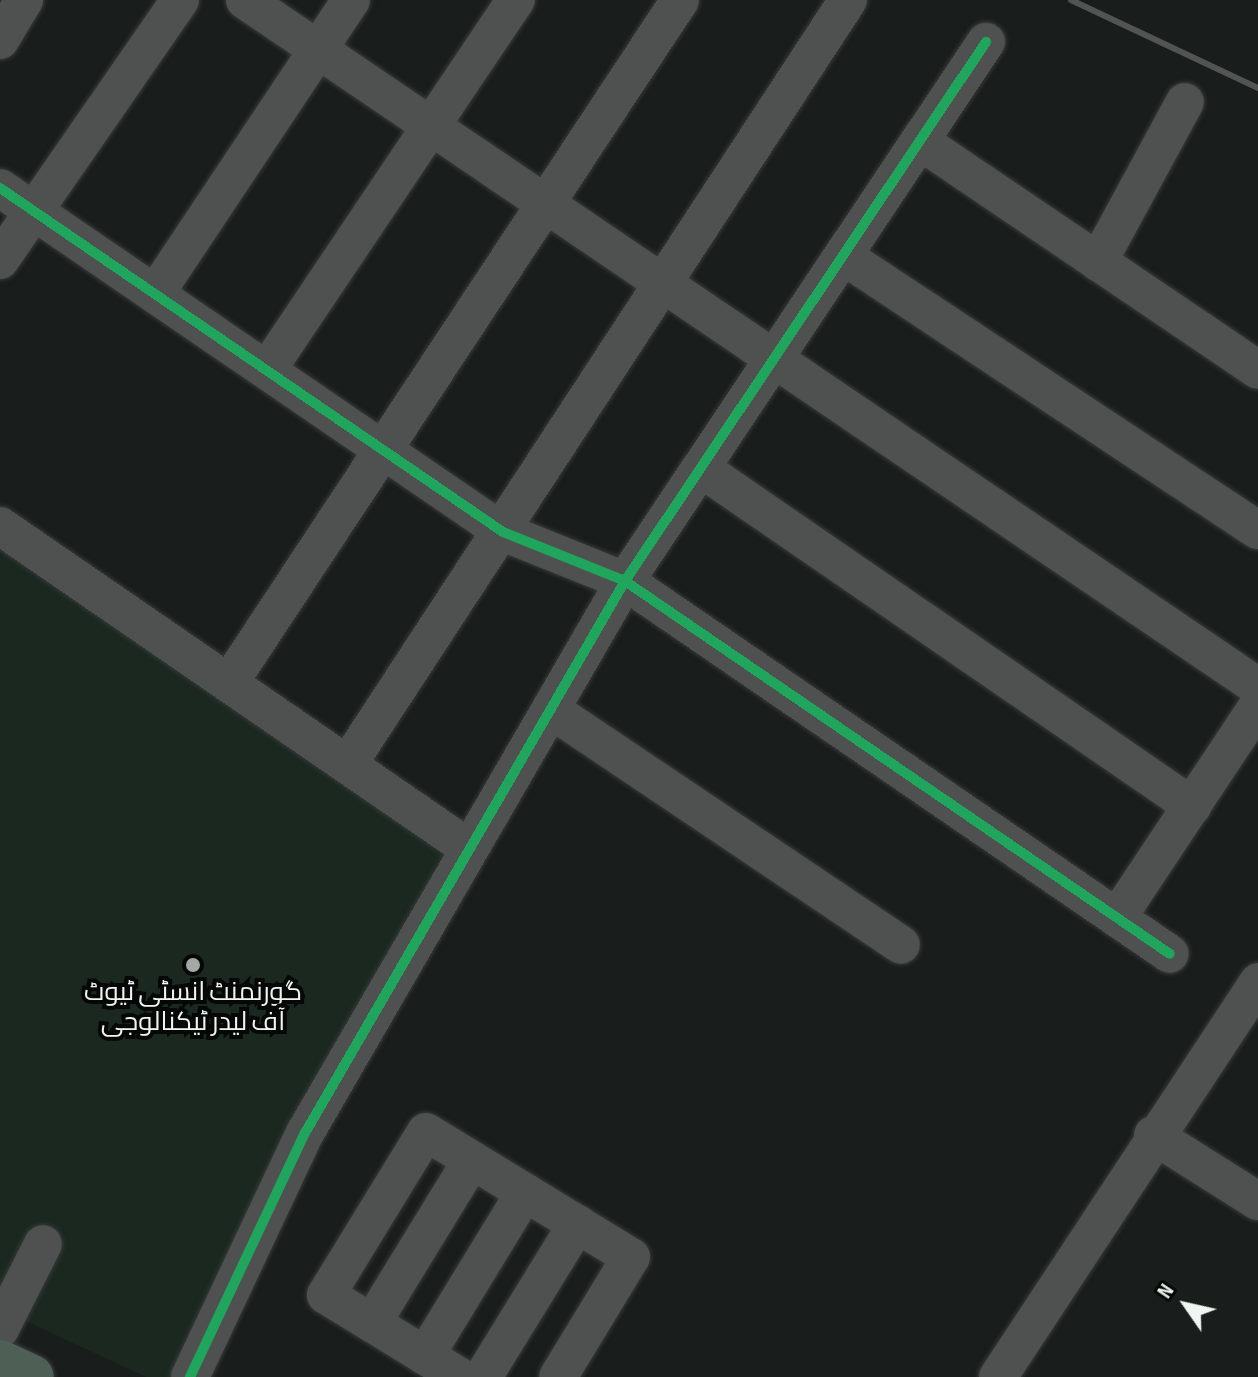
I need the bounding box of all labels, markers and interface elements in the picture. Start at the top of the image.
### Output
marker: گورنمنٹ انسٹی ٹیوٹ آف لیدر ٹیکنالوجی [184,956,202,974]
place label: گورنمنٹ انسٹی ٹیوٹ آف لیدر ٹیکنالوجی [84,977,302,1038]
north arrow [1146,1265,1226,1345]
text: N [1151,1279,1180,1304]

